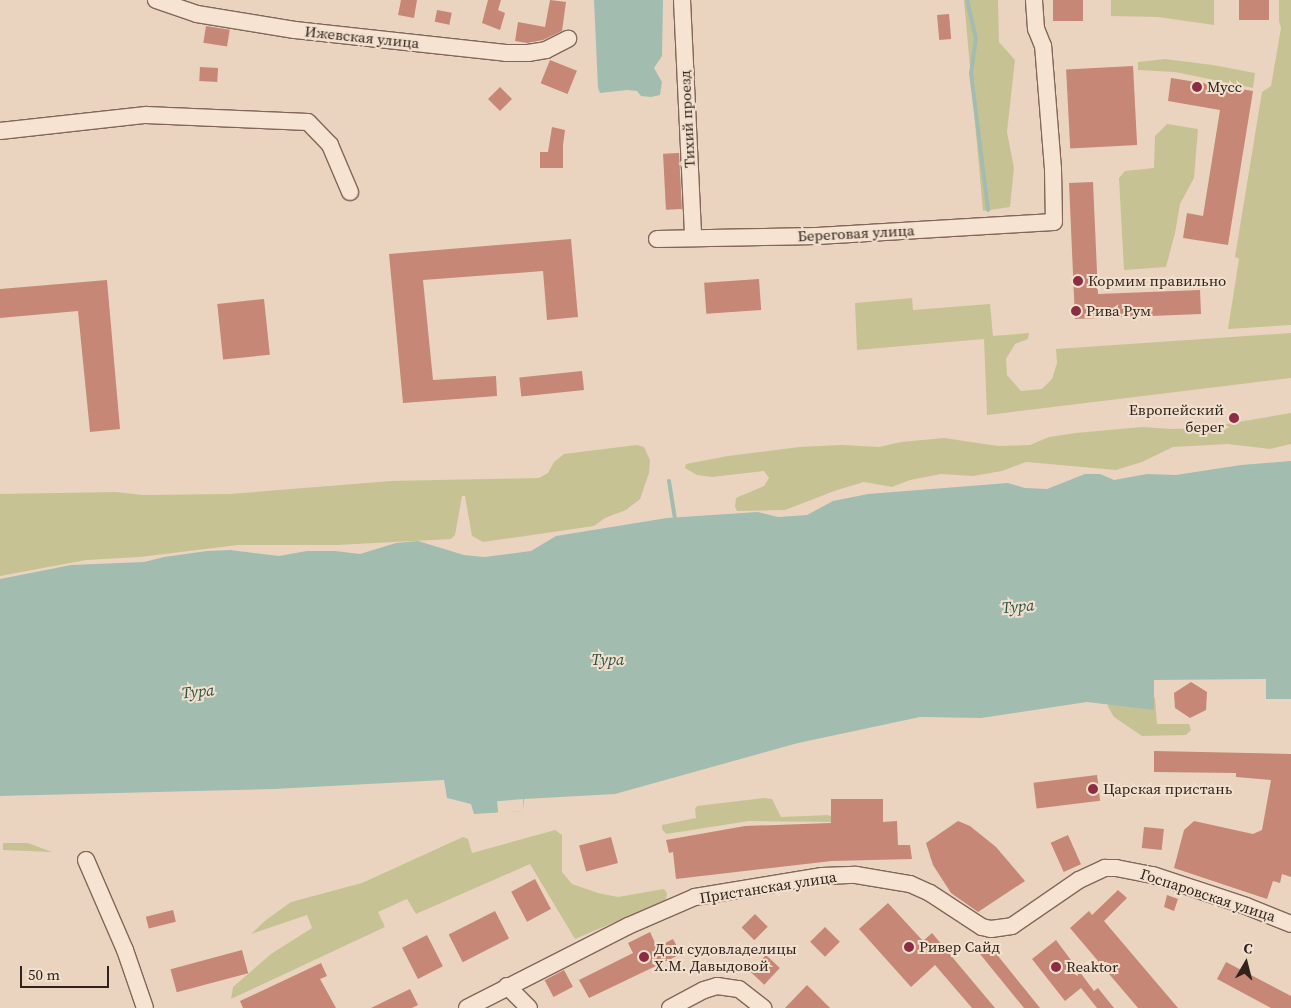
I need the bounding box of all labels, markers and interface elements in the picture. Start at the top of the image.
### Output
street label: Ижевская улица [304,22,420,52]
street label: Тихий проезд [675,70,699,168]
place label: Мусс [1207,78,1242,96]
marker: Мусс [1191,81,1203,93]
street label: Береговая улица [797,221,915,245]
place label: Кормим правильно [1088,272,1226,290]
marker: Кормим правильно [1072,275,1084,287]
place label: Рива Рум [1086,302,1151,320]
marker: Рива Рум [1070,305,1082,317]
place label: Европейский берег [1129,400,1224,435]
marker: Европейский берег [1228,412,1240,424]
water label: Тура [1001,595,1035,617]
water label: Тура [592,649,624,669]
water label: Тура [181,680,215,702]
place label: Царская пристань [1103,780,1232,798]
marker: Царская пристань [1087,783,1099,795]
street label: Госпаровская улица [1138,865,1278,925]
street label: Пристанская улица [698,867,838,907]
place label: Ривер Сайд [919,938,1000,956]
north arrow [1221,938,1271,988]
text: С [1242,938,1254,959]
place label: Дом судовладелицы Х.М. Давыдовой [654,939,797,974]
marker: Ривер Сайд [903,941,915,953]
marker: Дом судовладелицы Х.М. Давыдовой [638,951,650,963]
scale bar [22,956,111,988]
place label: Reaktor [1066,958,1118,976]
marker: Reaktor [1050,961,1062,973]
text: 50 m [28,964,60,985]

